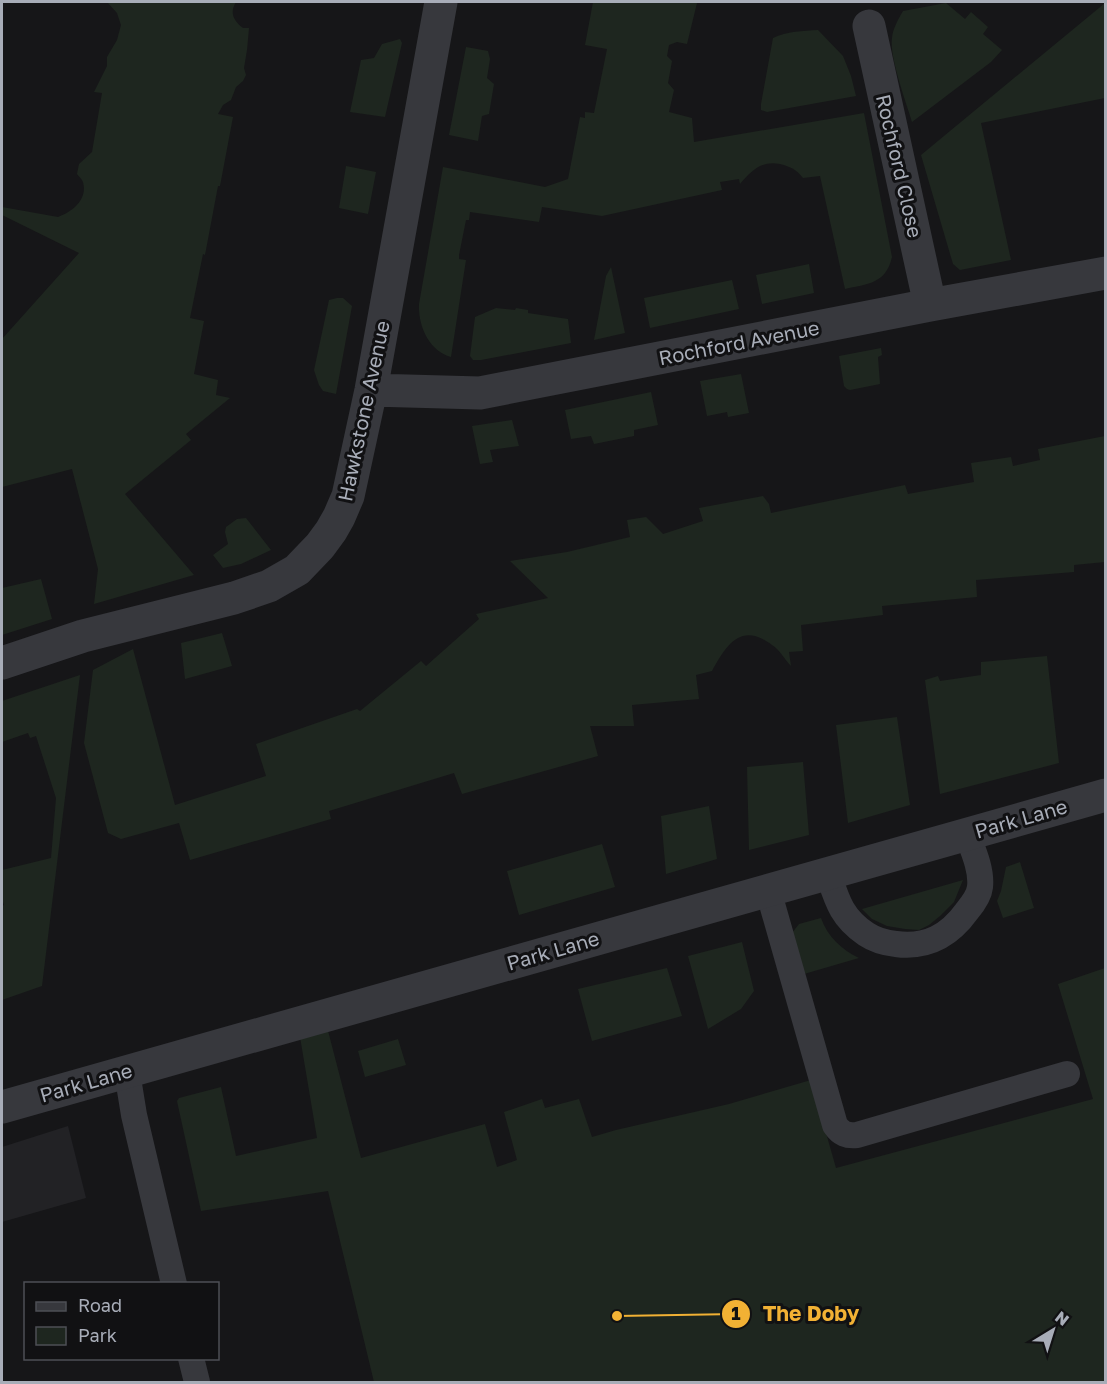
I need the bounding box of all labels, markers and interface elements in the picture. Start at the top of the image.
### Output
street label: Rochford Close [872,92,928,240]
street label: Rochford Avenue [656,315,821,369]
street label: Hawkstone Avenue [332,318,394,503]
street label: Park Lane [972,793,1070,843]
street label: Park Lane [504,925,602,975]
street label: Park Lane [37,1057,135,1107]
legend [24,1282,219,1360]
text: Road [78,1294,122,1316]
callout: The Doby [721,1294,872,1333]
text: The Doby [763,1300,860,1326]
north arrow [1023,1300,1083,1360]
text: 1 [731,1302,741,1324]
text: N [1051,1307,1073,1330]
text: Park [78,1324,117,1346]

